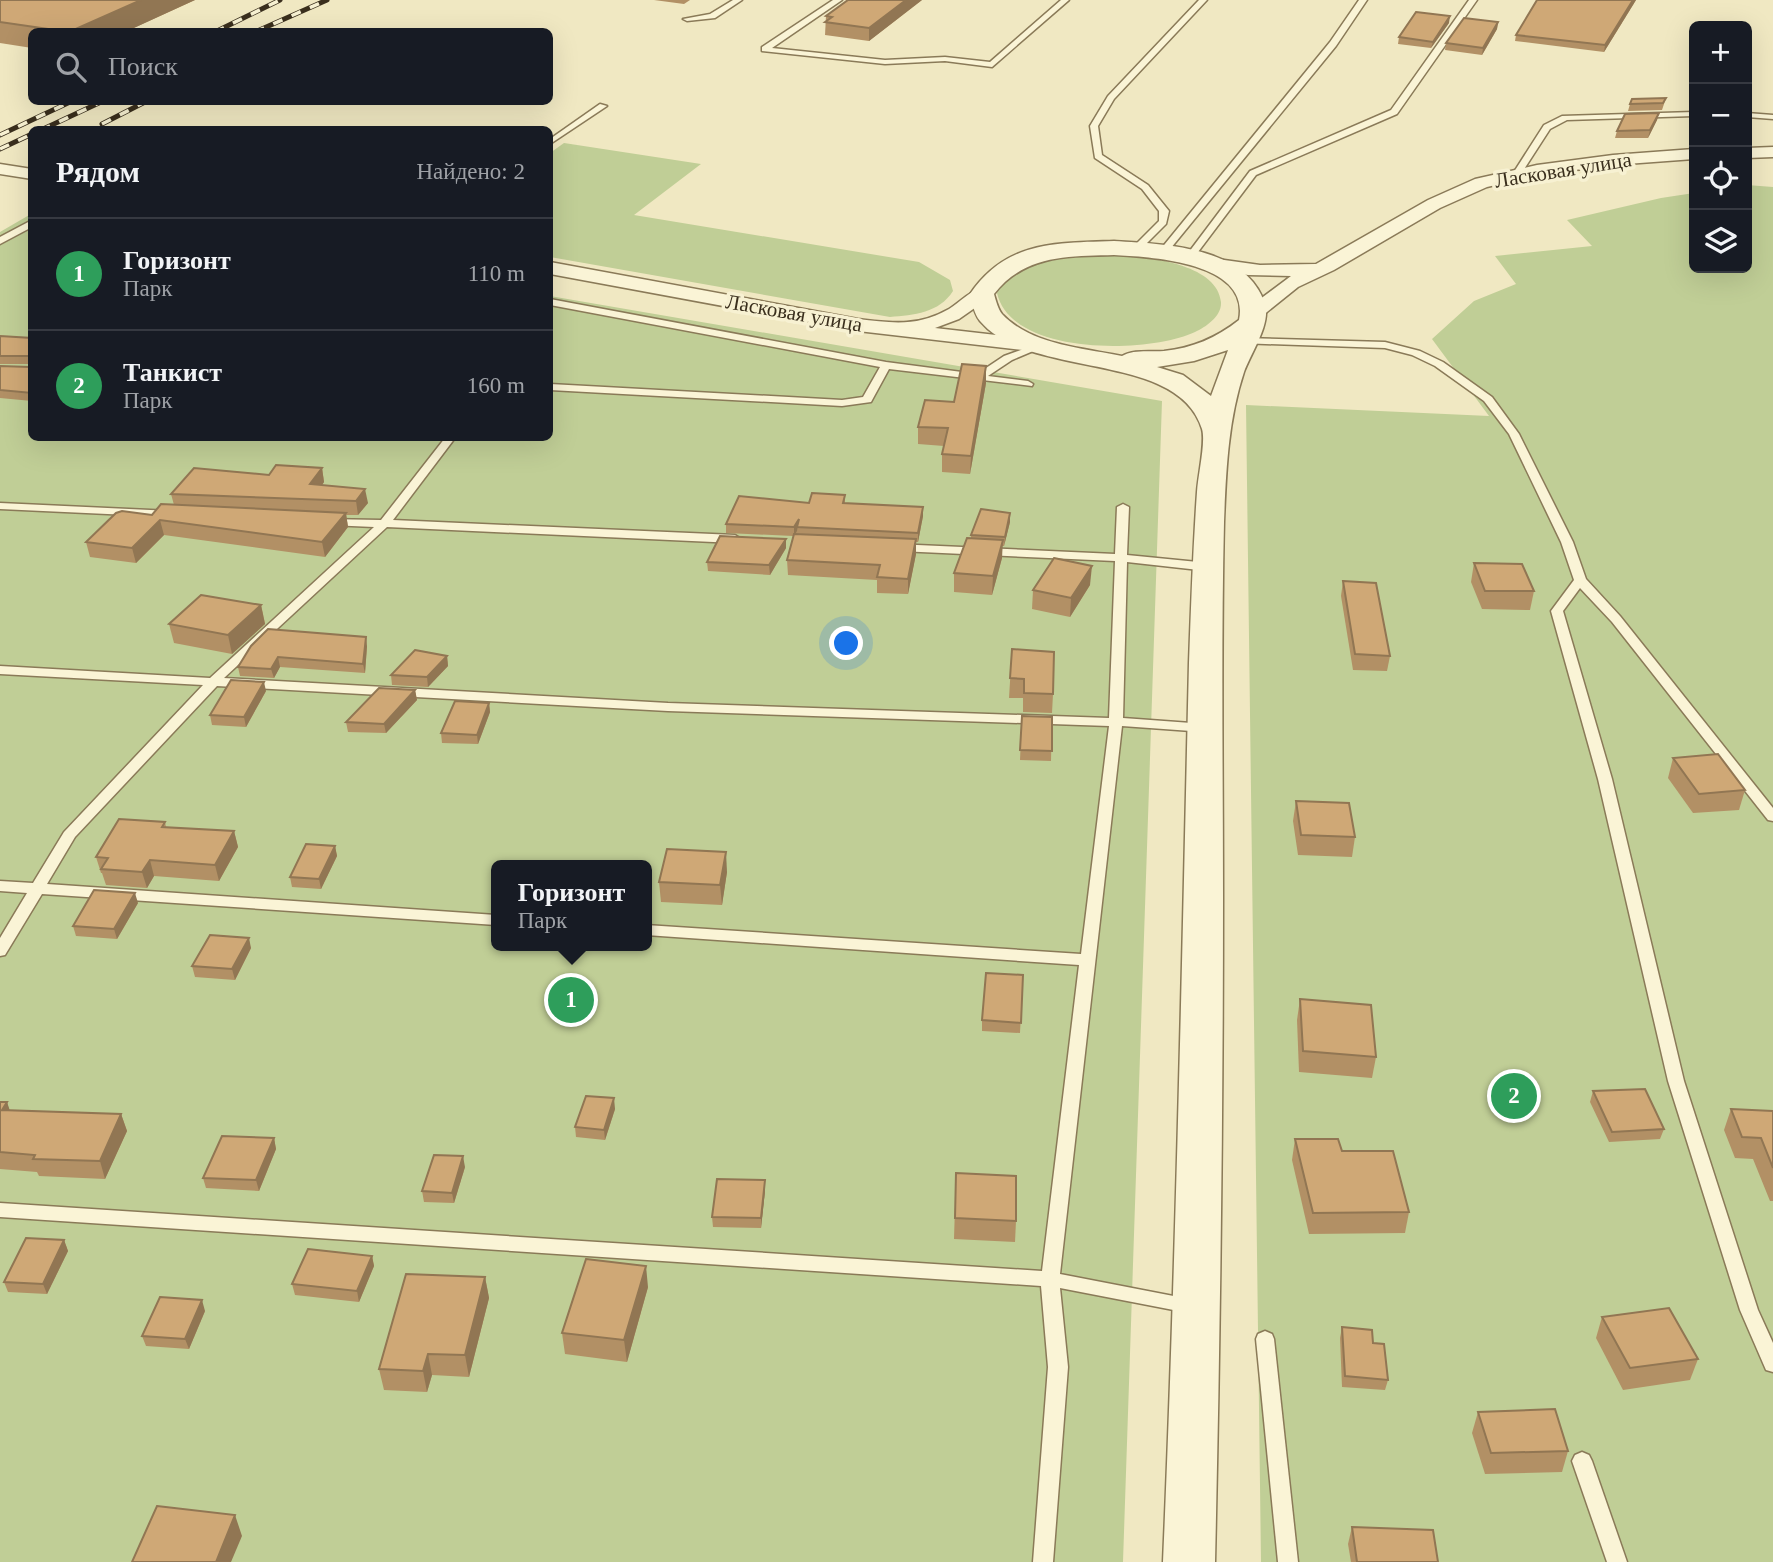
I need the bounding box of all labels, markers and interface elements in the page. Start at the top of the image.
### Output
map controls [1689,21,1752,273]
button: + [1689,21,1752,84]
search box [28,28,553,105]
icon: search [52,48,90,86]
text: Поиск [108,52,178,81]
button: − [1689,84,1752,147]
street label: Ласковая улица [1493,147,1634,193]
button: locate [1689,147,1752,210]
text: Рядом [56,155,140,188]
text: Найдено: 2 [417,159,525,184]
button: layers [1689,210,1752,273]
text: Горизонт [123,246,231,275]
text: 1 [73,261,85,286]
text: 110 m [468,261,525,286]
text: Парк [123,276,173,301]
street label: Ласковая улица [724,289,865,337]
text: Танкист [123,358,222,387]
text: 2 [73,373,85,398]
text: 160 m [467,373,525,398]
text: Парк [123,388,173,413]
your location [829,626,863,660]
popup [491,860,652,951]
text: Горизонт [518,878,625,907]
text: Парк [518,908,567,933]
pin: 1 [548,974,594,1026]
pin: 2 [1491,1070,1537,1122]

